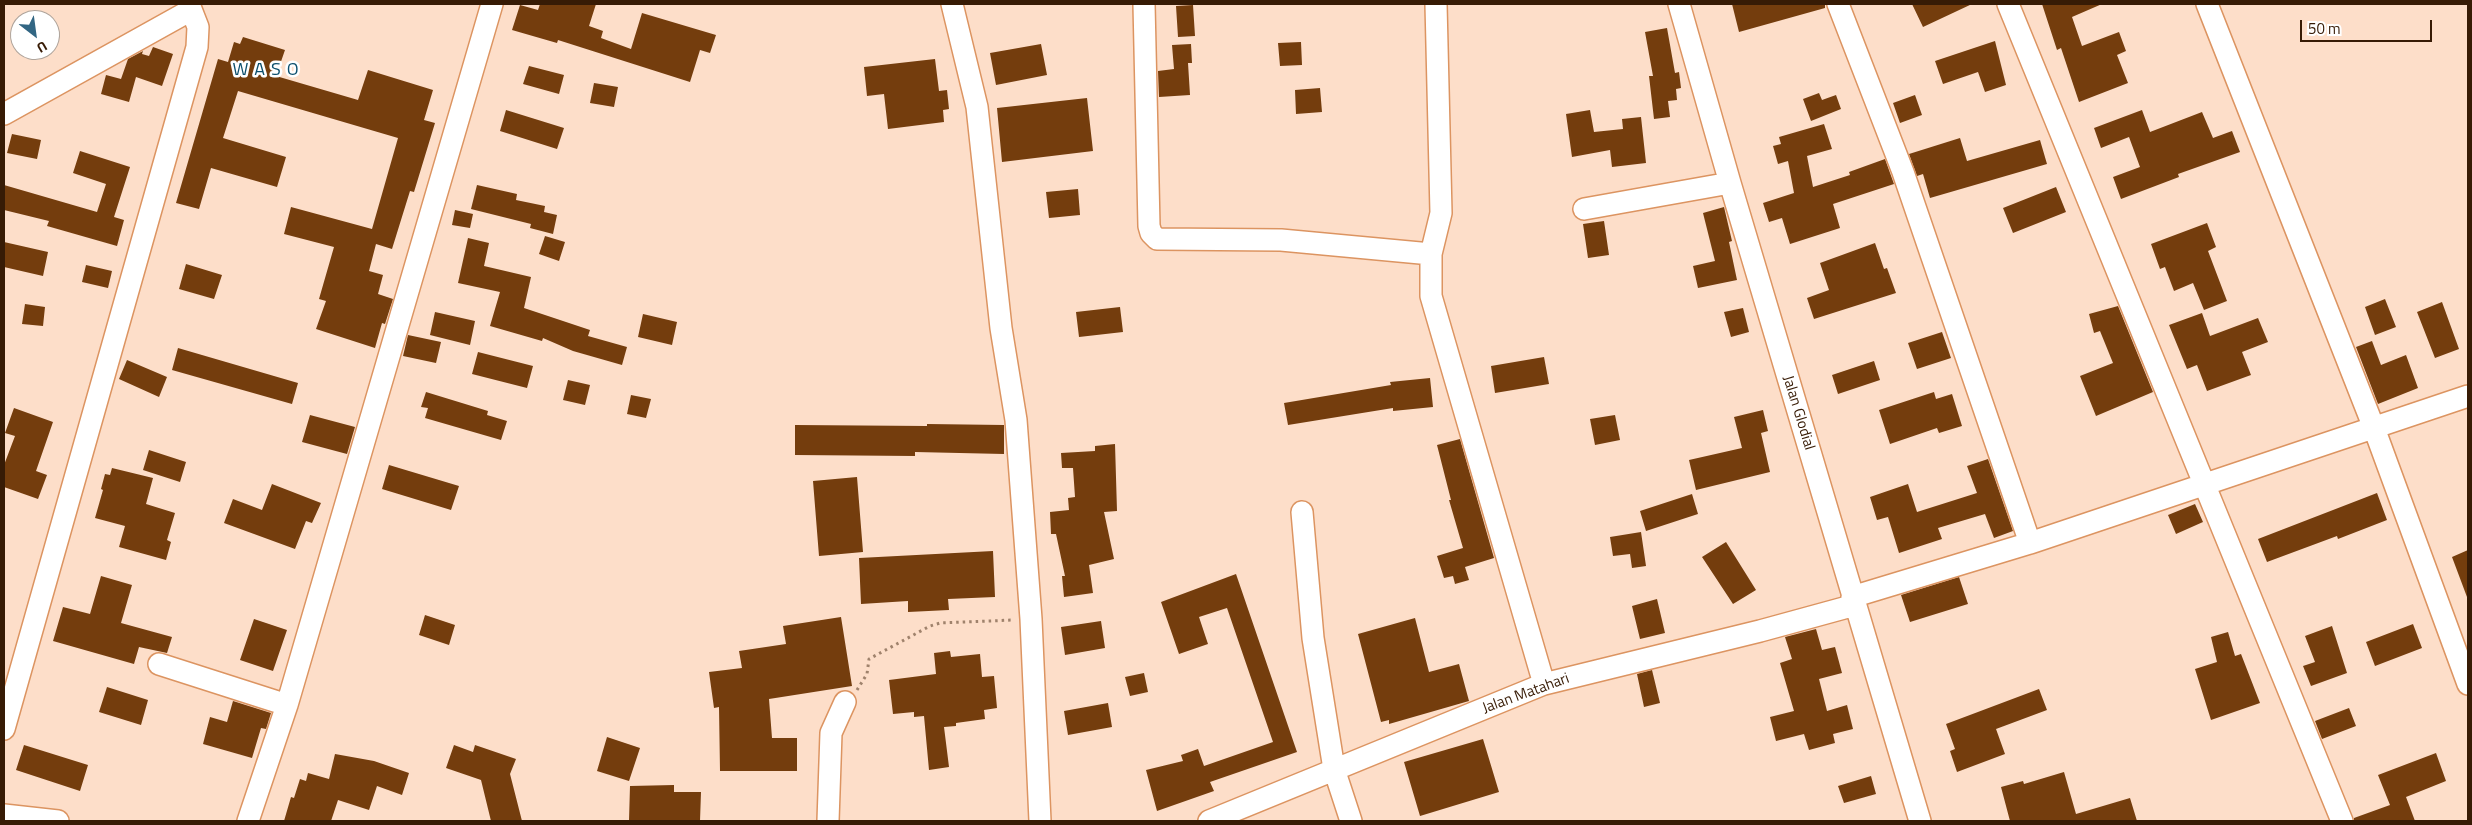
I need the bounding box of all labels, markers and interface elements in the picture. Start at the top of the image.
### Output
north arrow [10,10,60,60]
scale bar [2302,10,2434,42]
text: 50 m [2308,17,2341,40]
text: U [33,36,51,59]
district label: W A S O [232,60,300,82]
street label: Jalan Glodial [1778,374,1818,452]
street label: Jalan Matahari [1480,670,1572,718]

